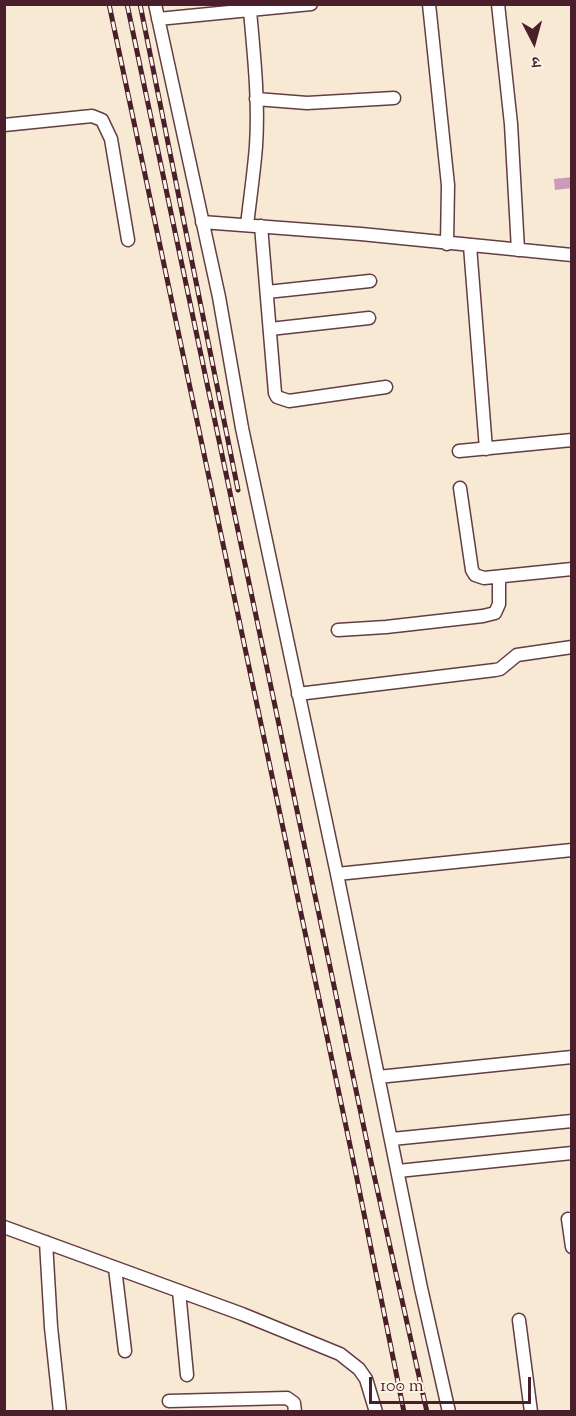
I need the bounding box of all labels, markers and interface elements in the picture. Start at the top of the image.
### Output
north arrow [504,12,564,72]
text: उ [531,49,541,72]
scale bar [372,1365,534,1403]
text: 100 m [380,1374,424,1400]

